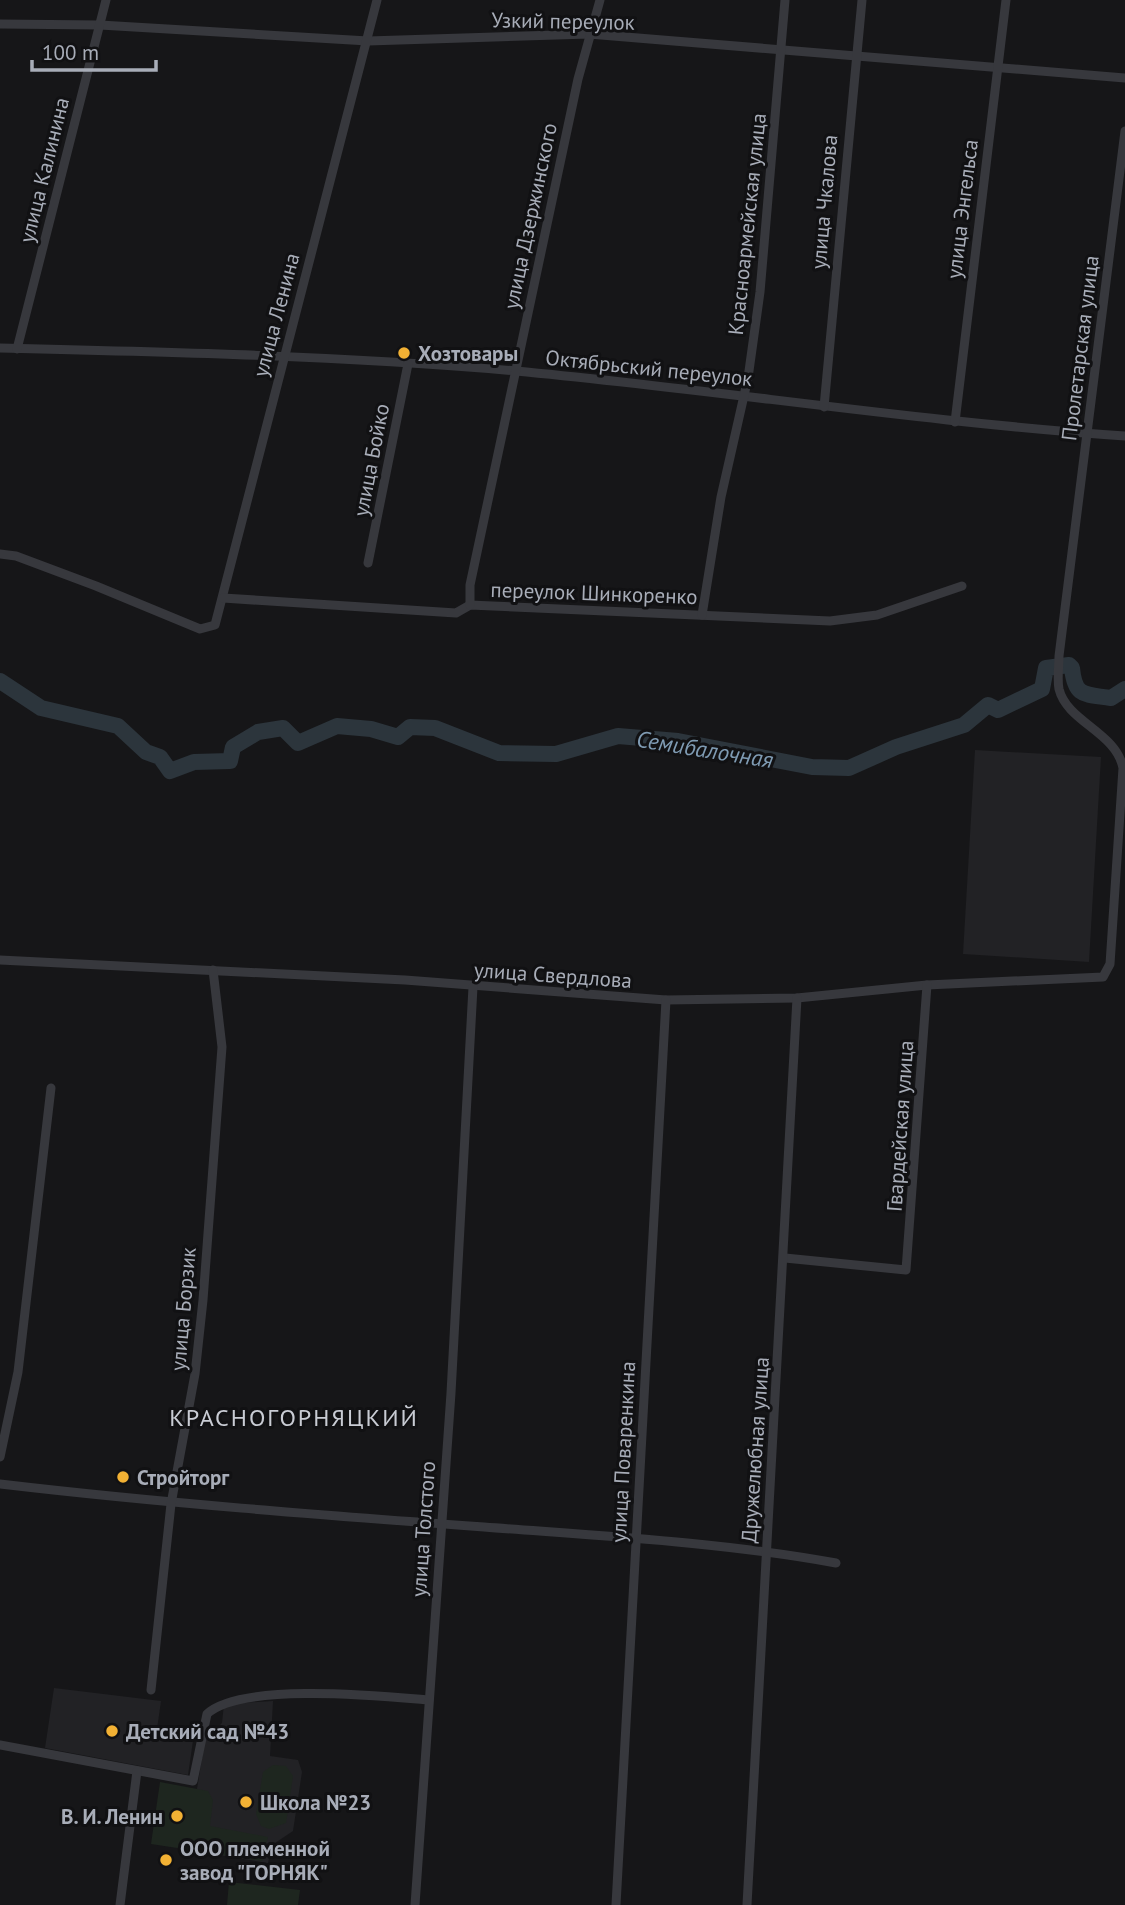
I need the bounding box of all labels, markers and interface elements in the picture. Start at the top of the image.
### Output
street label: Узкий переулок [491,6,635,36]
scale bar [32,28,156,72]
text: 100 m [42,39,99,66]
street label: улица Калинина [13,95,75,245]
street label: Красноармейская улица [722,112,772,336]
street label: улица Дзержинского [497,120,563,312]
street label: улица Чкалова [805,134,843,270]
street label: улица Энгельса [940,138,984,280]
street label: улица Ленина [247,250,305,380]
street label: Пролетарская улица [1055,254,1105,442]
place label: Хозтовары [418,340,518,367]
street label: Октябрьский переулок [544,344,754,392]
marker: Хозтовары [396,345,412,361]
street label: улица Бойко [347,401,395,519]
street label: переулок Шинкоренко [490,576,698,610]
water label: Семибалочная [635,724,776,774]
street label: улица Свердлова [473,956,633,994]
street label: Гвардейская улица [881,1039,919,1213]
street label: улица Борзик [164,1246,202,1372]
street label: Дружелюбная улица [735,1356,775,1544]
street label: улица Поваренкина [605,1361,641,1543]
district label: КРАСНОГОРНЯЦКИЙ [169,1402,419,1433]
street label: улица Толстого [405,1460,441,1598]
place label: Стройторг [137,1464,229,1491]
marker: Стройторг [115,1469,131,1485]
place label: Детский сад №43 [126,1718,289,1745]
marker: Детский сад №43 [104,1723,120,1739]
place label: Школа №23 [260,1789,371,1816]
marker: Школа №23 [238,1794,254,1810]
place label: В. И. Ленин [61,1803,163,1830]
marker: В. И. Ленин [169,1808,185,1824]
place label: ООО племенной завод "ГОРНЯК" [180,1835,330,1886]
marker: ООО племенной завод "ГОРНЯК" [158,1852,174,1868]

